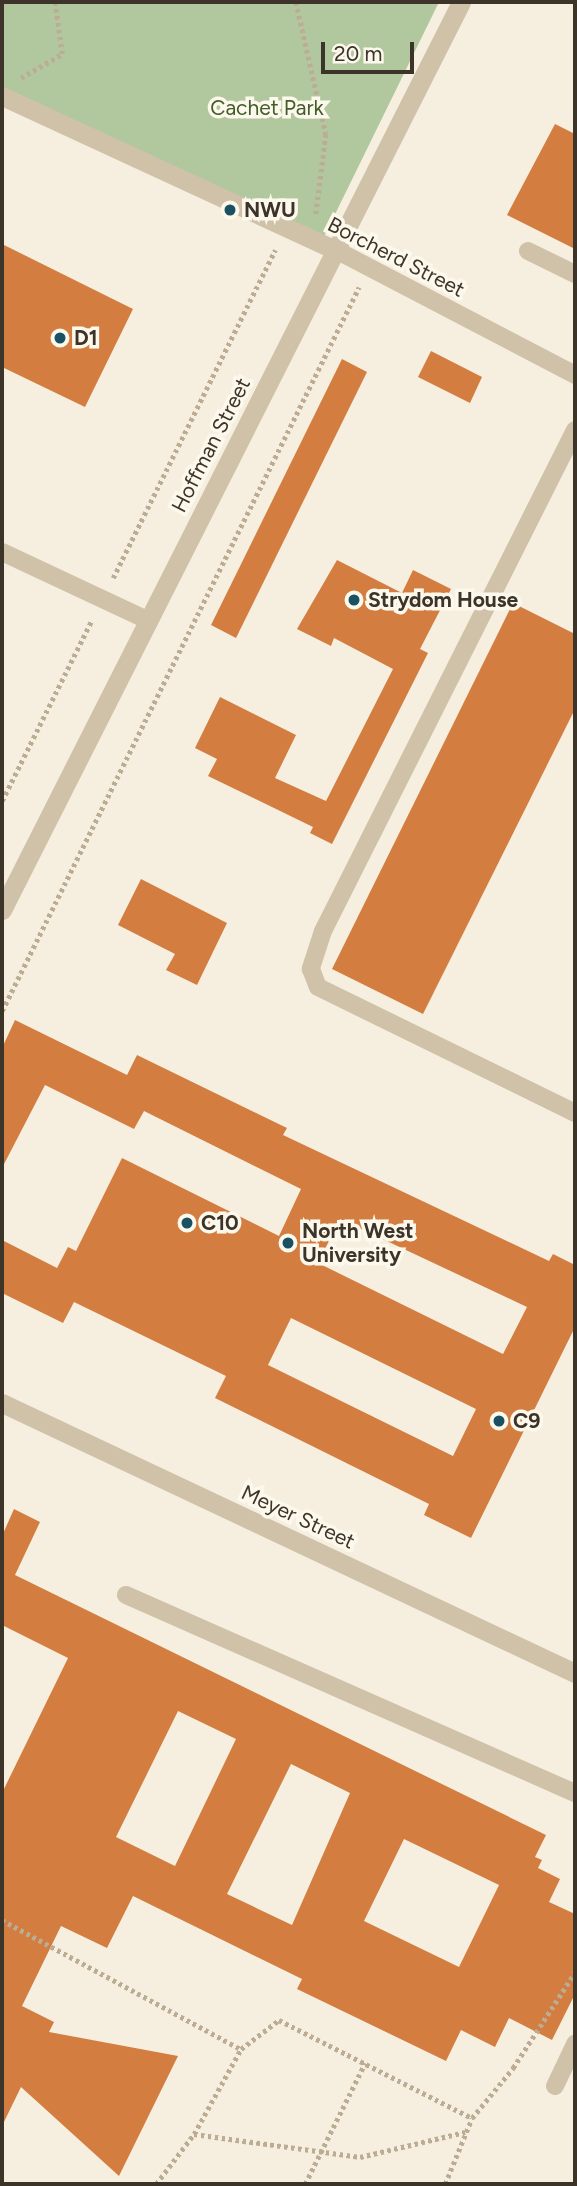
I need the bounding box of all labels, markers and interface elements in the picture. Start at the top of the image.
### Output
scale bar [325,28,418,72]
text: 20 m [334,41,382,66]
park label: Cachet Park [210,95,324,121]
place label: NWU [244,197,296,223]
marker: NWU [222,202,238,218]
street label: Borcherd Street [323,212,469,302]
place label: D1 [74,325,98,351]
marker: D1 [52,330,68,346]
street label: Hoffman Street [166,373,256,517]
place label: Strydom House [368,587,518,613]
marker: Strydom House [346,592,362,608]
place label: C10 [201,1210,239,1236]
marker: C10 [179,1215,195,1231]
place label: North West University [302,1218,413,1268]
marker: North West University [280,1235,296,1251]
place label: C9 [513,1408,540,1434]
marker: C9 [491,1413,507,1429]
street label: Meyer Street [237,1480,359,1554]

